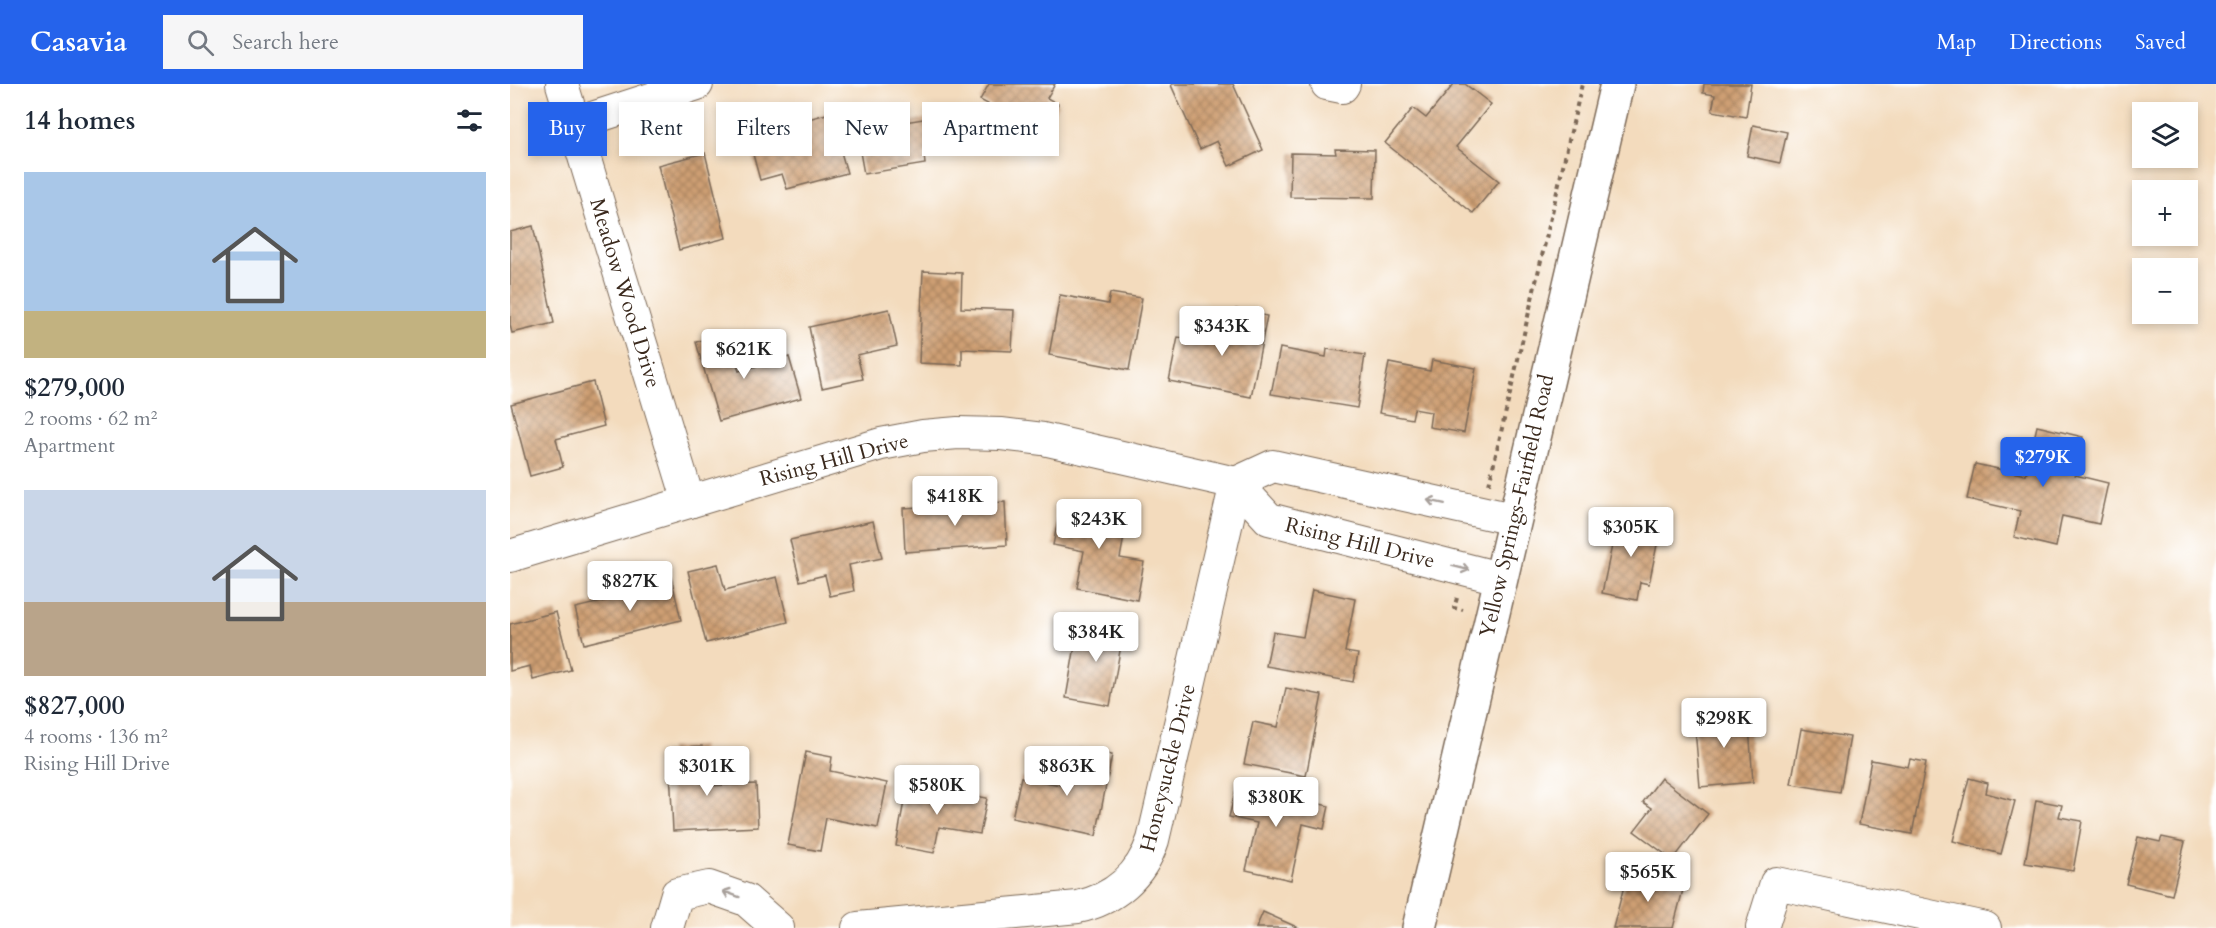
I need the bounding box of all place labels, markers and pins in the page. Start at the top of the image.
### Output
pin: $343K [1180,306,1264,357]
pin: $621K [702,329,786,380]
pin: $279K [2001,437,2085,488]
pin: $418K [913,476,997,527]
pin: $243K [1057,499,1141,550]
pin: $305K [1589,507,1673,558]
pin: $827K [588,561,672,612]
pin: $384K [1054,612,1138,663]
pin: $298K [1682,698,1766,749]
pin: $301K [665,746,749,797]
pin: $863K [1025,746,1109,797]
pin: $580K [895,765,979,816]
pin: $380K [1234,777,1318,828]
pin: $565K [1606,852,1690,903]

